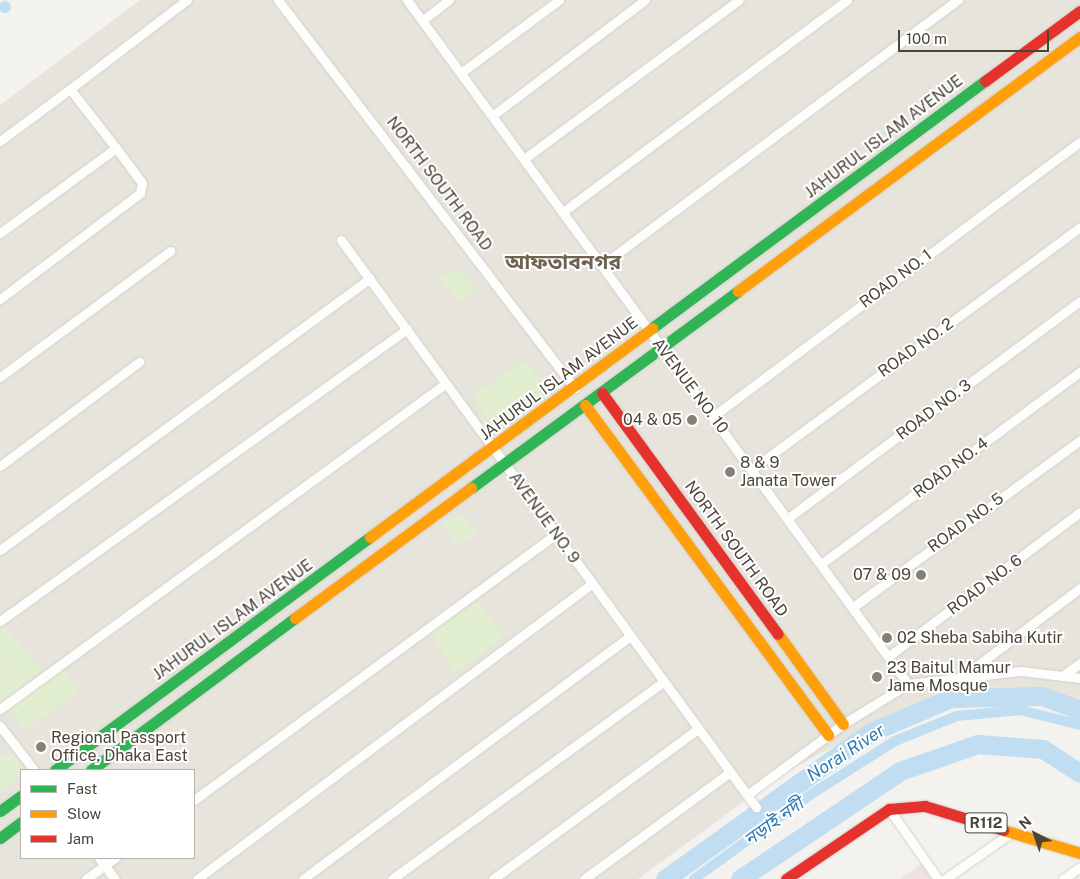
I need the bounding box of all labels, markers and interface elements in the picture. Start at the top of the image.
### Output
scale bar [900,20,1051,52]
text: 100 m [906,30,947,47]
street label: JAHURUL ISLAM AVENUE [801,71,967,203]
street label: NORTH SOUTH ROAD [382,113,496,255]
street label: ROAD NO. 1 [856,246,936,312]
district label: আফতাবনগর [505,249,621,275]
street label: JAHURUL ISLAM AVENUE [476,313,642,445]
street label: ROAD NO. 2 [875,314,957,382]
street label: AVENUE NO. 10 [648,335,732,437]
street label: ROAD NO. 3 [893,376,975,444]
place label: 04 & 05 [623,410,682,430]
marker: 04 & 05 [686,414,698,426]
street label: ROAD NO. 4 [910,434,992,502]
place label: 8 & 9 Janata Tower [740,453,837,491]
marker: 8 & 9 Janata Tower [724,466,736,478]
street label: AVENUE NO. 9 [504,469,584,567]
street label: NORTH SOUTH ROAD [680,477,792,621]
street label: ROAD NO. 5 [924,489,1008,557]
street label: ROAD NO. 6 [944,551,1026,619]
street label: JAHURUL ISLAM AVENUE [149,556,317,684]
place label: 07 & 09 [853,565,911,585]
marker: 07 & 09 [915,569,927,581]
place label: 02 Sheba Sabiha Kutir [897,628,1063,648]
marker: 02 Sheba Sabiha Kutir [881,632,893,644]
place label: 23 Baitul Mamur Jame Mosque [887,658,1011,696]
marker: 23 Baitul Mamur Jame Mosque [871,671,883,683]
water label: Norai River [803,720,889,786]
place label: Regional Passport Office, Dhaka East [51,728,188,766]
marker: Regional Passport Office, Dhaka East [35,741,47,753]
legend [20,769,195,859]
text: Fast [67,780,97,797]
water label: নড়াই নদী [740,793,808,851]
text: Slow [67,805,101,822]
north arrow [1010,809,1060,859]
road number: R112 [964,810,1008,836]
text: N [1016,813,1035,832]
text: Jam [67,830,94,847]

